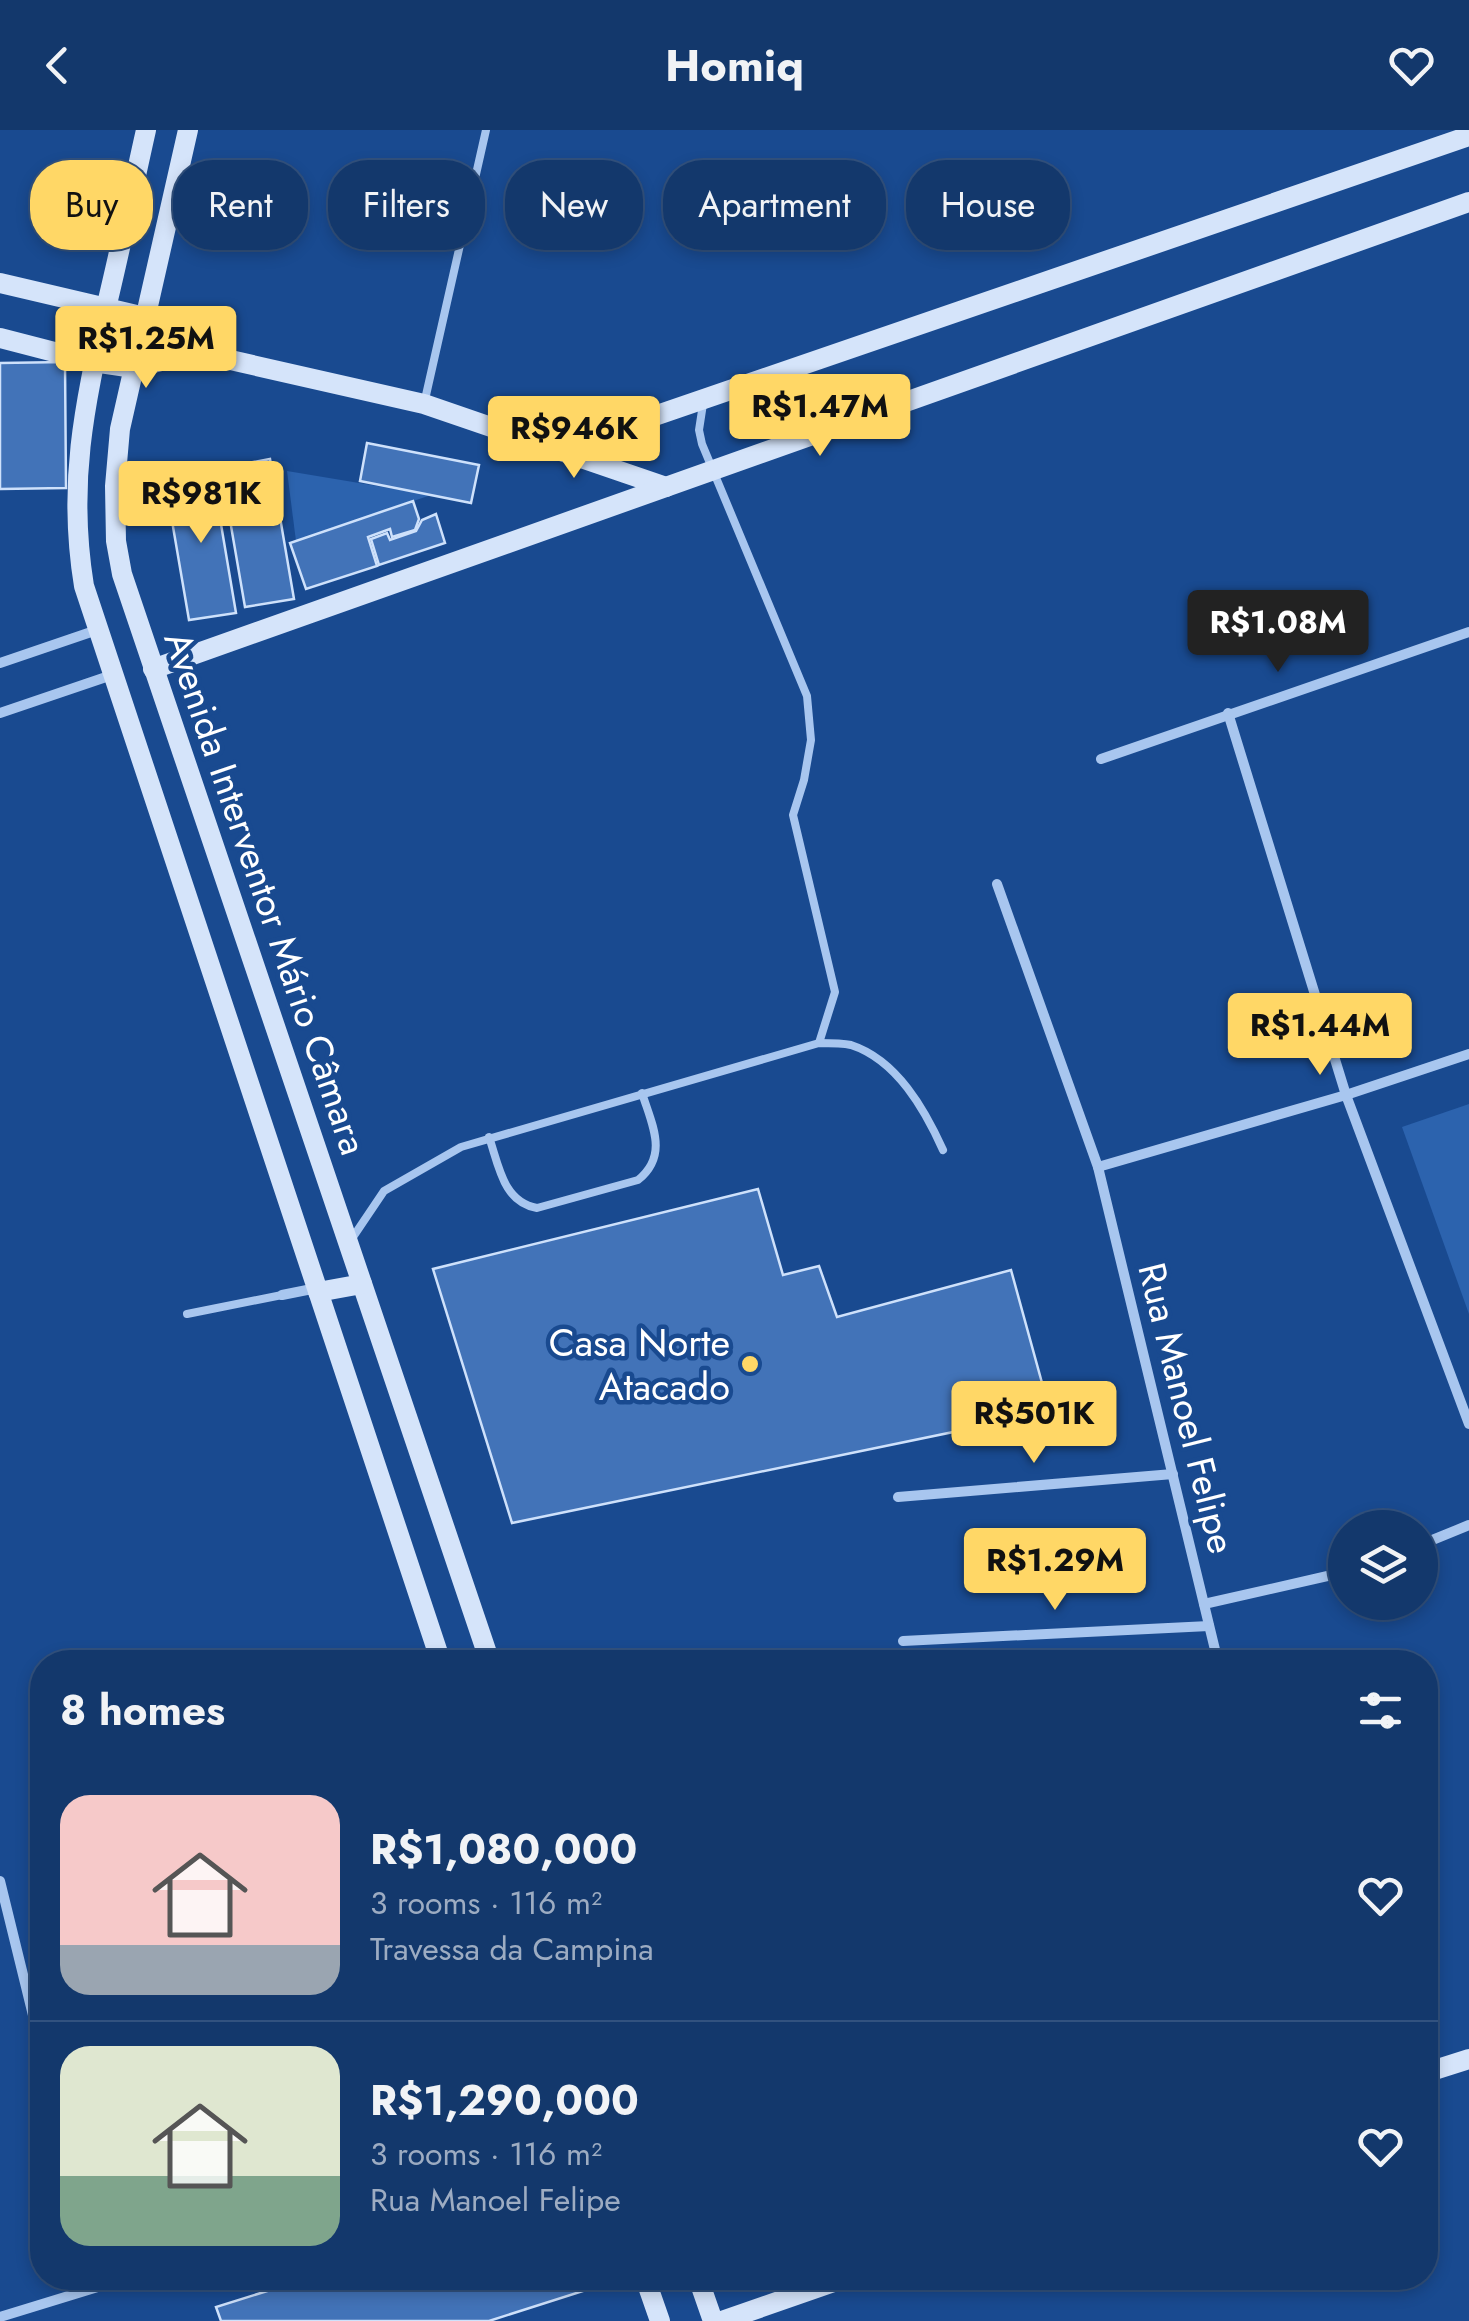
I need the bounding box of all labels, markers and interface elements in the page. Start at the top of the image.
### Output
text: Homiq [665,33,804,98]
icon: back [30,38,85,93]
icon: heart [1384,38,1439,93]
chip: Buy [30,160,153,250]
chip: Rent [173,160,308,250]
chip: Filters [328,160,485,250]
chip: New [505,160,643,250]
chip: Apartment [663,160,886,250]
chip: House [906,160,1070,250]
pin: R$1.25M [54,306,238,391]
text: R$1.25M [77,315,215,361]
pin: R$1.47M [728,374,912,459]
text: R$1.47M [751,383,889,429]
pin: R$946K [493,396,655,481]
text: R$946K [510,405,638,451]
pin: R$981K [120,461,282,546]
text: R$981K [141,470,261,516]
pin: R$1.08M [1186,590,1370,675]
text: R$1.08M [1210,599,1346,645]
street label: Avenida Interventor Mário Câmara [150,624,382,1162]
pin: R$1.44M [1228,993,1412,1078]
text: R$1.44M [1250,1002,1390,1048]
street label: Rua Manoel Felipe [1124,1257,1250,1559]
place label: Casa Norte Atacado [549,1315,730,1414]
marker: Casa Norte Atacado [739,1353,761,1375]
pin: R$501K [953,1381,1115,1466]
text: R$501K [973,1390,1095,1436]
map controls [1328,1510,1438,1620]
button: layers [1328,1510,1438,1620]
pin: R$1.29M [963,1528,1147,1613]
text: R$1.29M [986,1537,1124,1583]
text: 8 homes [60,1680,225,1741]
icon: filters [1353,1683,1408,1738]
text: R$1,080,000 [370,1819,637,1880]
icon: home [140,1835,260,1955]
icon: heart [1353,1868,1408,1923]
text: 3 rooms · 116 m² [370,1880,602,1926]
text: Travessa da Campina [370,1926,654,1972]
text: R$1,290,000 [370,2070,639,2131]
icon: home [140,2086,260,2206]
icon: heart [1353,2119,1408,2174]
text: 3 rooms · 116 m² [370,2131,602,2177]
text: Rua Manoel Felipe [370,2177,621,2223]

